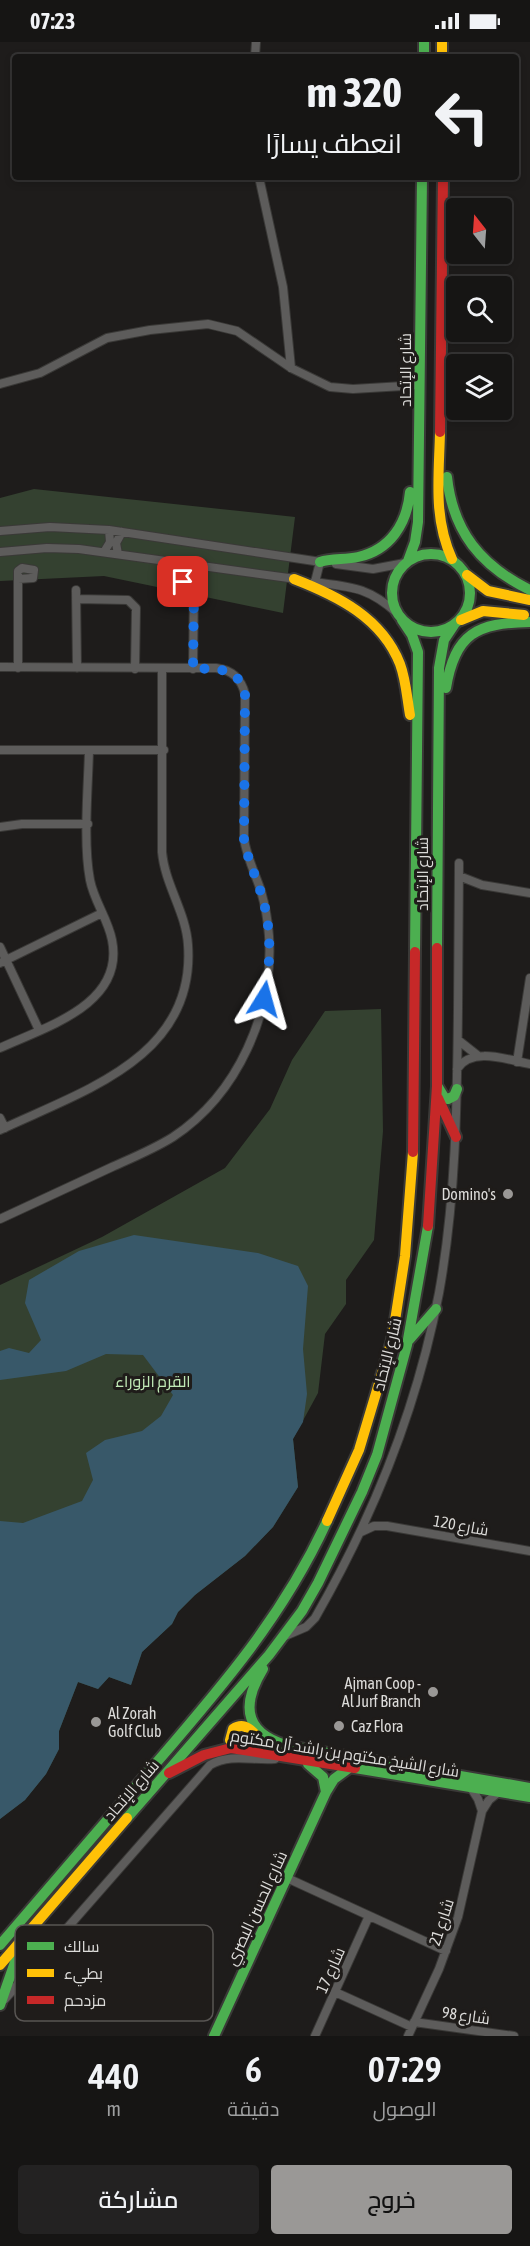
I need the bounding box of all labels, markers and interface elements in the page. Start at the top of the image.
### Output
text: 07:23 [30,8,75,34]
text: 320 m [307,68,402,116]
icon: left [423,78,501,156]
text: انعطف يسارًا [265,128,402,159]
north arrow [446,198,512,264]
map controls [446,198,512,420]
button: search [446,276,512,342]
street label: شارع الإتحاد [396,333,417,407]
button: layers [446,354,512,420]
pin [157,556,208,607]
icon: arrive [166,565,199,598]
street label: شارع الإتحاد [413,837,434,911]
position arrow [232,967,296,1031]
place label: Domino's [441,1185,496,1203]
marker: Domino's [501,1187,515,1201]
street label: شارع الإتحاد [369,1316,408,1393]
park label: القرم الزوراء [115,1372,191,1393]
street label: شارع 120 [431,1511,490,1542]
place label: Ajman Coop - Al Jurf Branch [342,1674,421,1710]
marker: Ajman Coop - Al Jurf Branch [426,1685,440,1699]
place label: Al Zorah Golf Club [108,1704,162,1740]
marker: Al Zorah Golf Club [89,1715,103,1729]
place label: Caz Flora [351,1717,403,1735]
marker: Caz Flora [332,1719,346,1733]
street label: شارع الشيخ مكتوم بن راشد آل مكتوم [229,1726,461,1783]
street label: شارع الإتحاد [100,1756,164,1826]
street label: شارع الحسن البصري [222,1848,295,1970]
street label: شارع 21 [425,1896,460,1949]
legend [15,1925,213,2021]
text: سالك [64,1937,99,1955]
street label: شارع 17 [312,1944,351,1997]
text: بطيء [64,1964,103,1987]
text: مزدحم [64,1991,106,2012]
street label: شارع 98 [440,2003,491,2030]
text: 6 [245,2048,262,2090]
text: 07:29 [368,2048,442,2090]
text: 440 [88,2055,139,2097]
text: m [106,2097,121,2120]
text: دقيقة [227,2097,279,2120]
text: الوصول [373,2097,437,2120]
button: مشاركة [18,2165,259,2234]
button: خروج [271,2165,512,2234]

